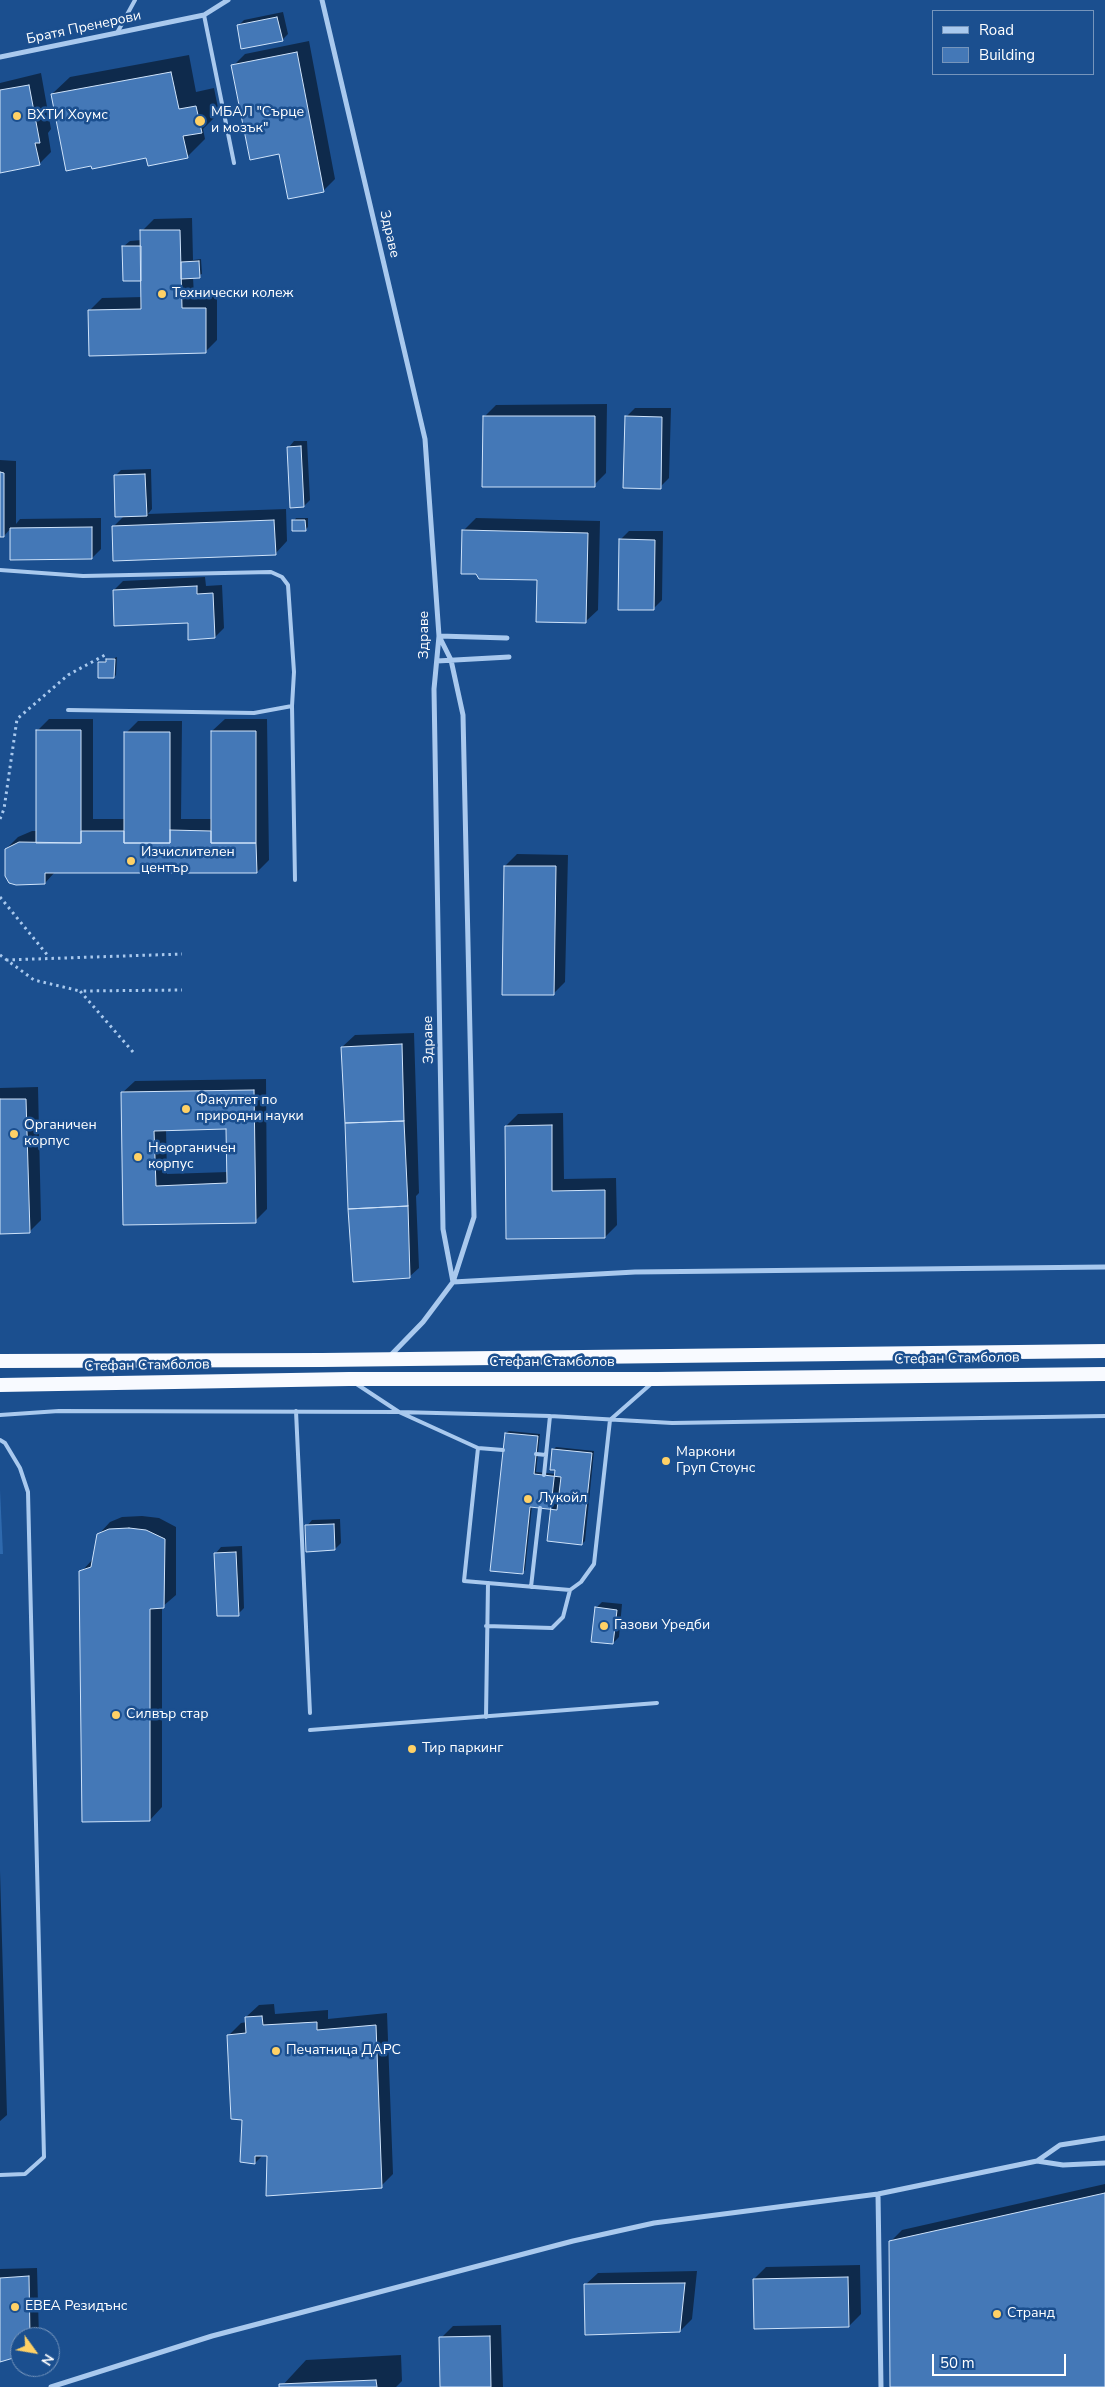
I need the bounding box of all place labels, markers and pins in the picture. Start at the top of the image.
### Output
place label: МБАЛ "Сърце и мозък" [211,105,304,138]
place label: ВХТИ Хоумс [27,108,108,124]
marker: ВХТИ Хоумс [11,110,23,122]
marker: МБАЛ "Сърце и мозък" [193,114,207,128]
place label: Технически колеж [172,286,294,302]
marker: Технически колеж [156,288,168,300]
place label: Изчислителен център [141,845,235,878]
marker: Изчислителен център [125,855,137,867]
place label: Факултет по природни науки [196,1093,304,1126]
marker: Факултет по природни науки [180,1103,192,1115]
place label: Органичен корпус [24,1118,97,1150]
marker: Органичен корпус [8,1128,20,1140]
place label: Неорганичен корпус [148,1141,236,1174]
marker: Неорганичен корпус [132,1151,144,1163]
place label: Маркони Груп Стоунс [676,1445,755,1478]
marker: Маркони Груп Стоунс [660,1455,672,1467]
place label: Лукойл [538,1491,587,1507]
marker: Лукойл [522,1493,534,1505]
place label: Газови Уредби [614,1618,710,1634]
marker: Газови Уредби [598,1620,610,1632]
place label: Силвър стар [126,1707,209,1723]
marker: Силвър стар [110,1709,122,1721]
place label: Тир паркинг [422,1741,503,1757]
marker: Тир паркинг [406,1743,418,1755]
place label: Печатница ДАРС [286,2043,401,2059]
marker: Печатница ДАРС [270,2045,282,2057]
place label: ЕВЕА Резидънс [25,2299,127,2315]
marker: ЕВЕА Резидънс [9,2301,21,2313]
place label: Странд [1007,2306,1055,2322]
marker: Странд [991,2308,1003,2320]

